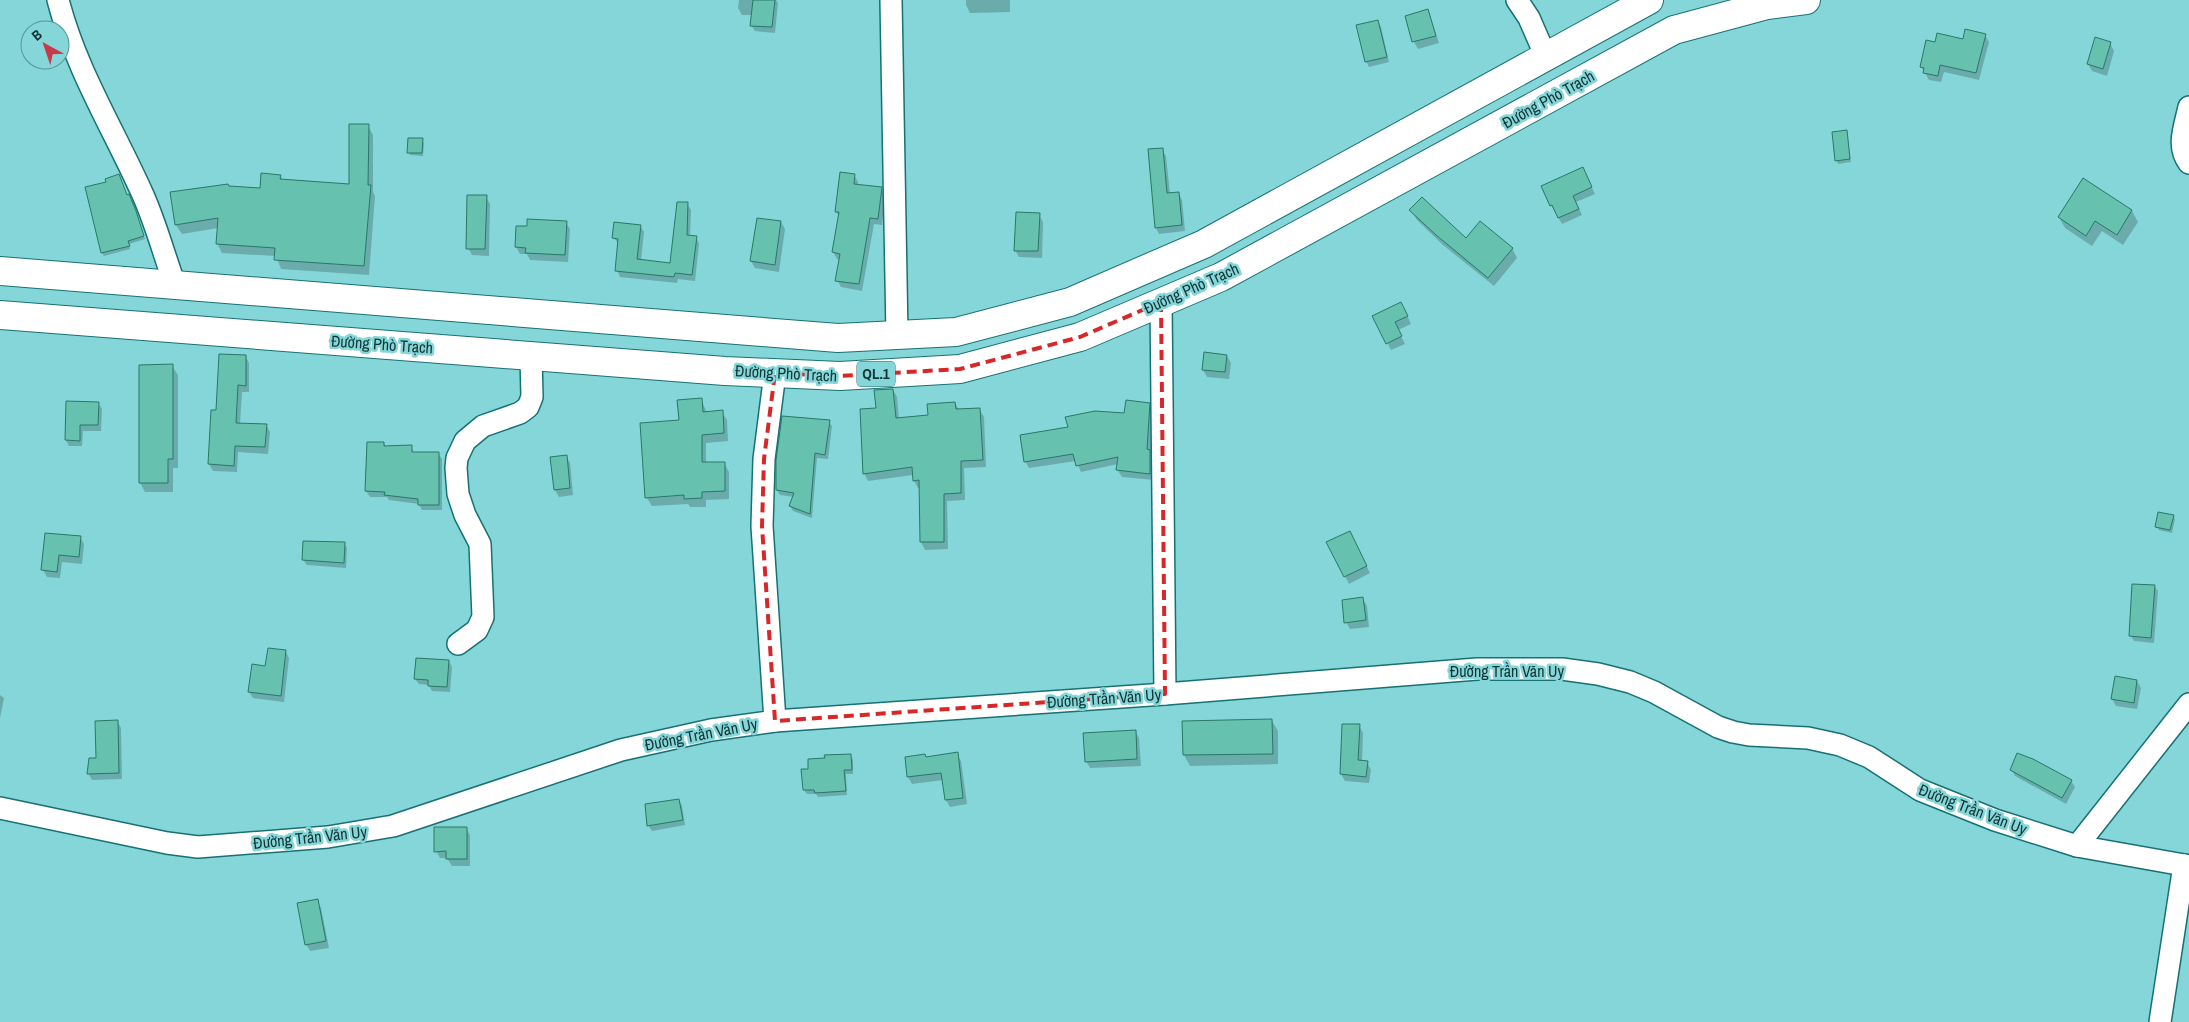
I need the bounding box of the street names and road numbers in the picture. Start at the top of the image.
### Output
street label: Đường Phò Trạch [1498,65,1598,133]
street label: Đường Phò Trạch [1140,257,1242,319]
street label: Đường Phò Trạch [330,329,434,359]
street label: Đường Phò Trạch [734,359,838,387]
road number: QL.1 [857,362,895,386]
street label: Đường Trần Văn Uy [1450,660,1565,682]
street label: Đường Trần Văn Uy [1046,683,1162,713]
street label: Đường Trần Văn Uy [643,712,760,756]
street label: Đường Trần Văn Uy [1916,778,2031,840]
street label: Đường Trần Văn Uy [252,820,368,854]

